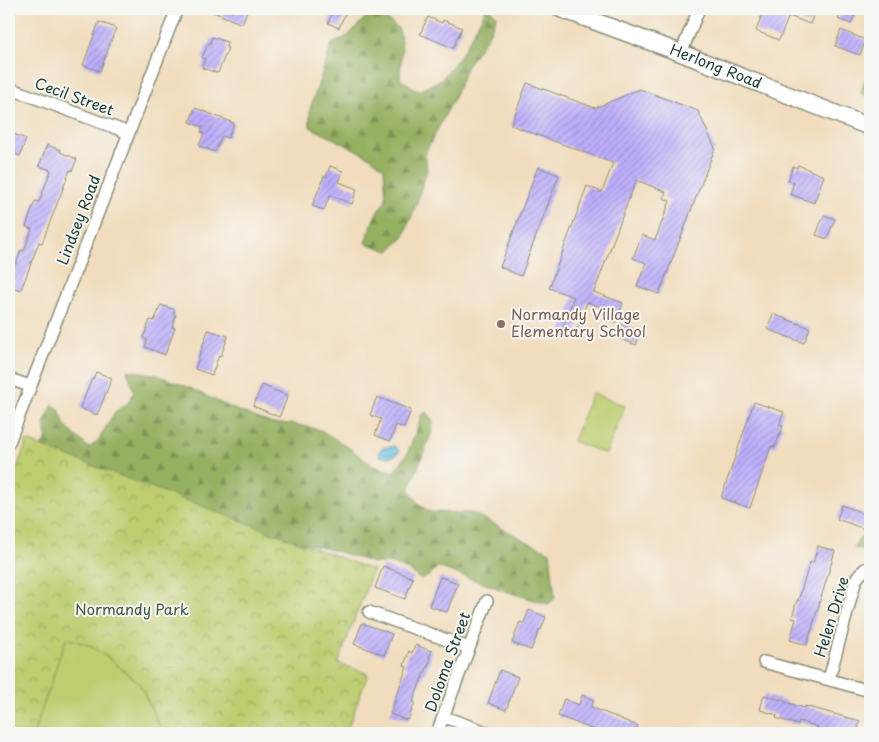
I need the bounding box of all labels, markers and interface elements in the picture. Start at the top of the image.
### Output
street label: Herlong Road [667,37,766,94]
street label: Cecil Street [32,71,117,121]
street label: Lindsey Road [50,171,105,268]
place label: Normandy Village Elementary School [511,302,646,342]
marker: Normandy Village Elementary School [495,318,507,330]
street label: Helen Drive [807,573,854,660]
park label: Normandy Park [75,597,189,620]
street label: Doloma Street [418,608,475,715]

